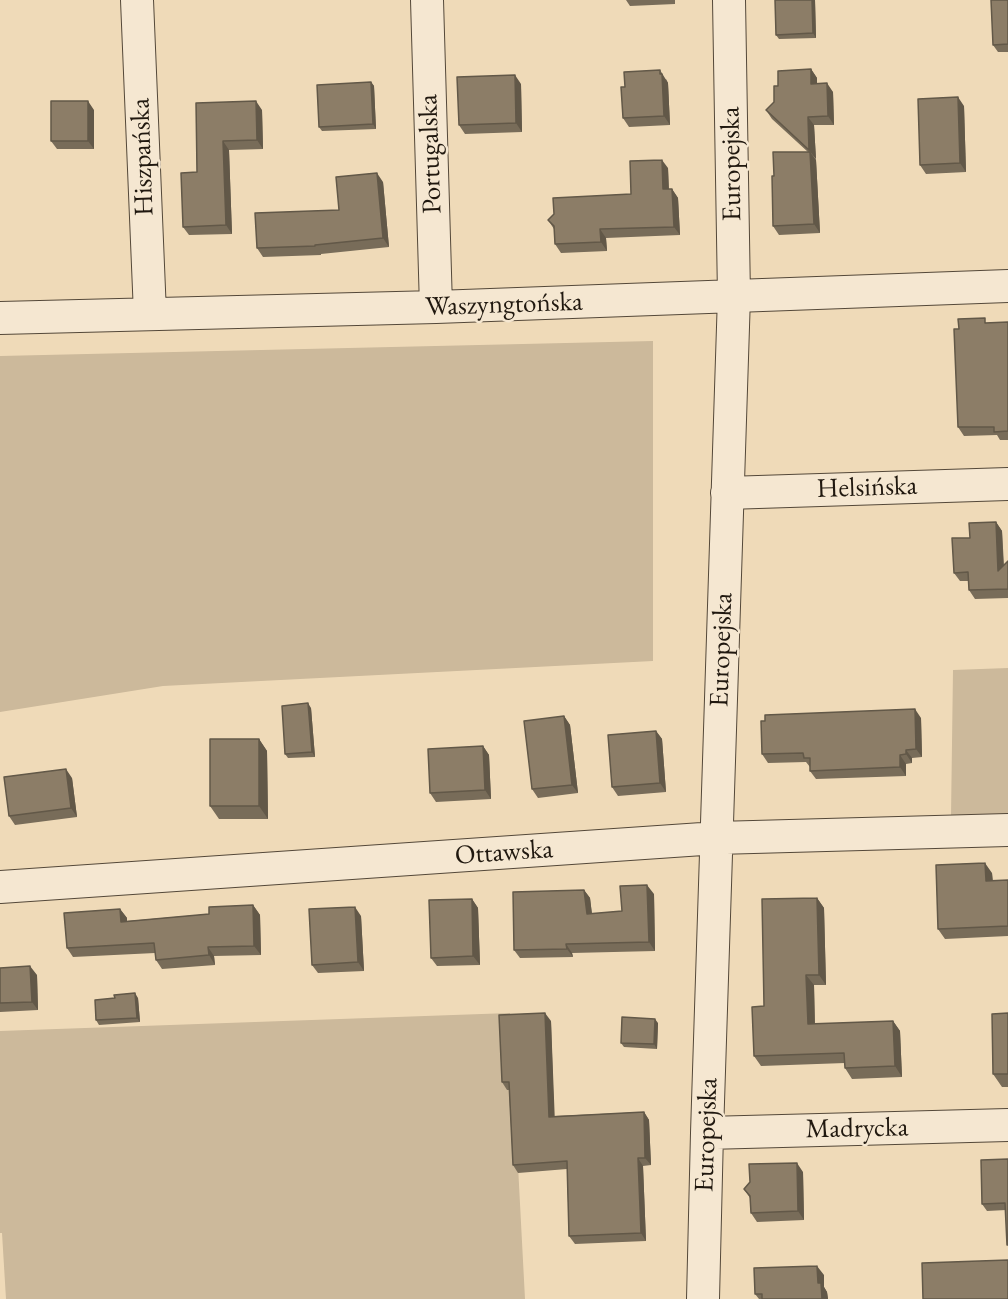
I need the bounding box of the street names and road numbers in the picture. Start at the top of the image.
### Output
street label: Portugalska [413,94,449,214]
street label: Hiszpańska [125,97,161,217]
street label: Europejska [715,106,749,222]
street label: Waszyngtońska [425,286,583,324]
street label: Helsińska [816,470,918,506]
street label: Europejska [704,592,740,708]
street label: Ottawska [454,833,554,873]
street label: Europejska [689,1077,725,1193]
street label: Madrycka [805,1112,909,1146]

